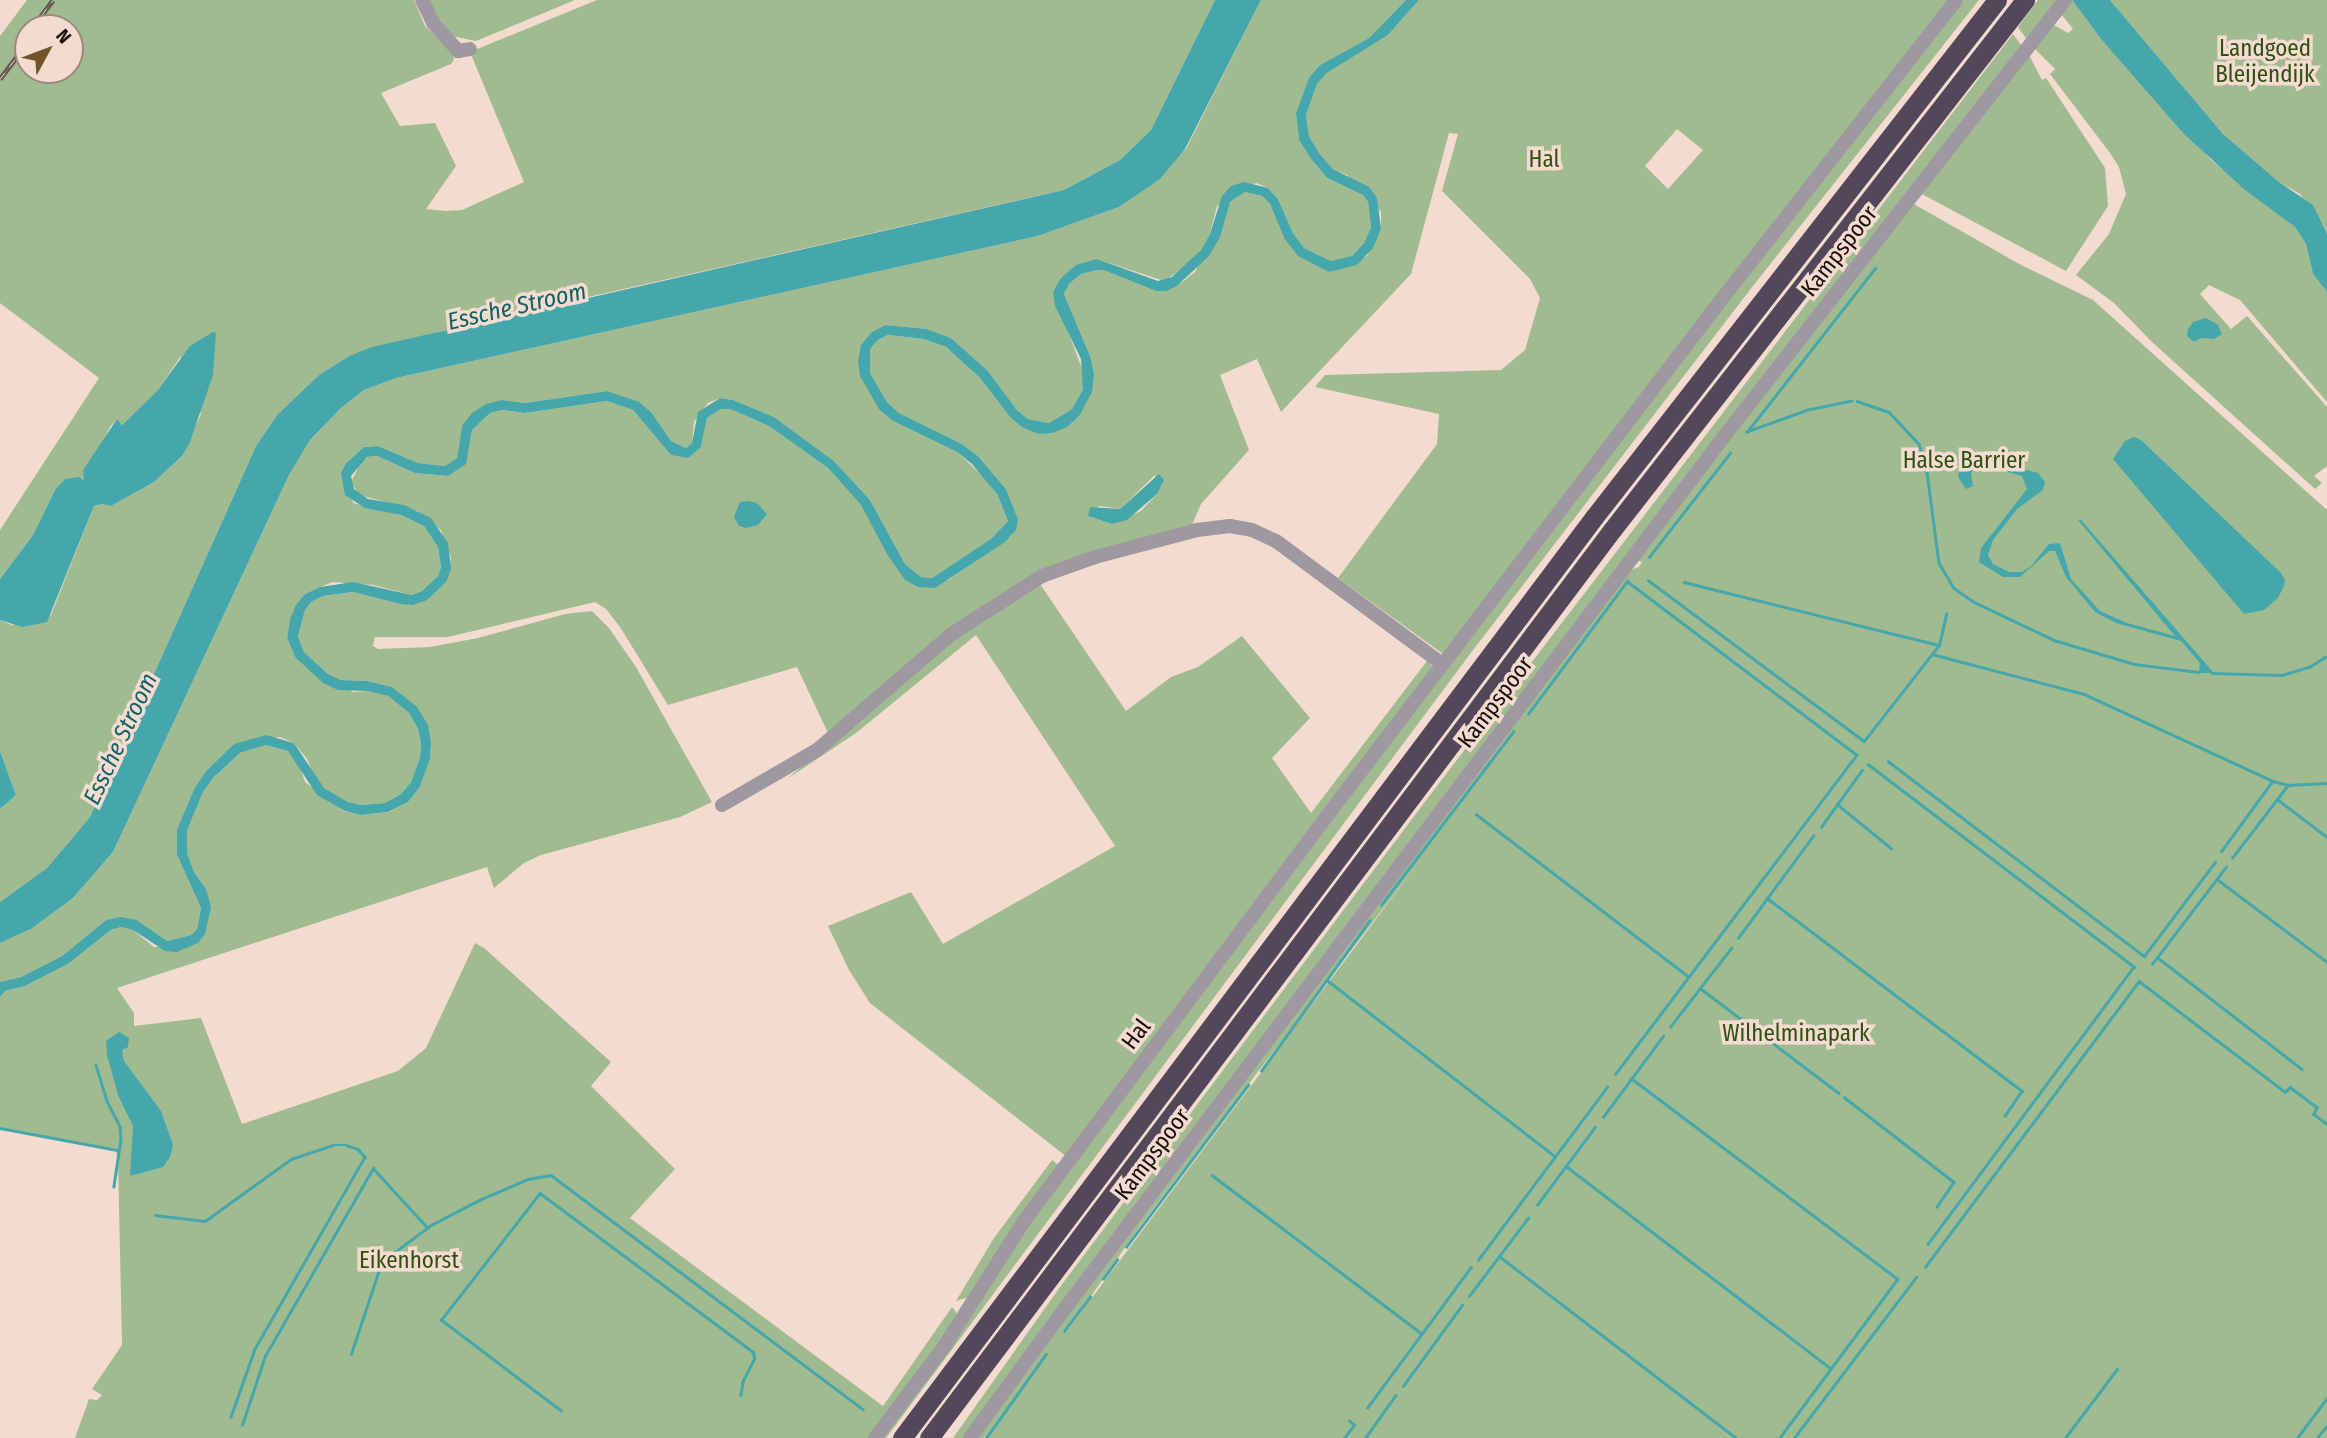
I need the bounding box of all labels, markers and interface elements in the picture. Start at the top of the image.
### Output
north arrow [14,14,84,84]
text: N [51,24,76,48]
park label: Landgoed Bleijendijk [2215,34,2315,88]
park label: Hal [1528,145,1560,173]
street label: Kampspoor [1795,200,1883,302]
water label: Essche Stroom [445,277,589,337]
park label: Halse Barrier [1903,446,2025,474]
street label: Kampspoor [1452,651,1538,753]
water label: Essche Stroom [78,669,164,809]
street label: Hal [1116,1013,1156,1055]
park label: Wilhelminapark [1722,1019,1870,1047]
street label: Kampspoor [1109,1103,1195,1205]
park label: Eikenhorst [359,1246,459,1274]

